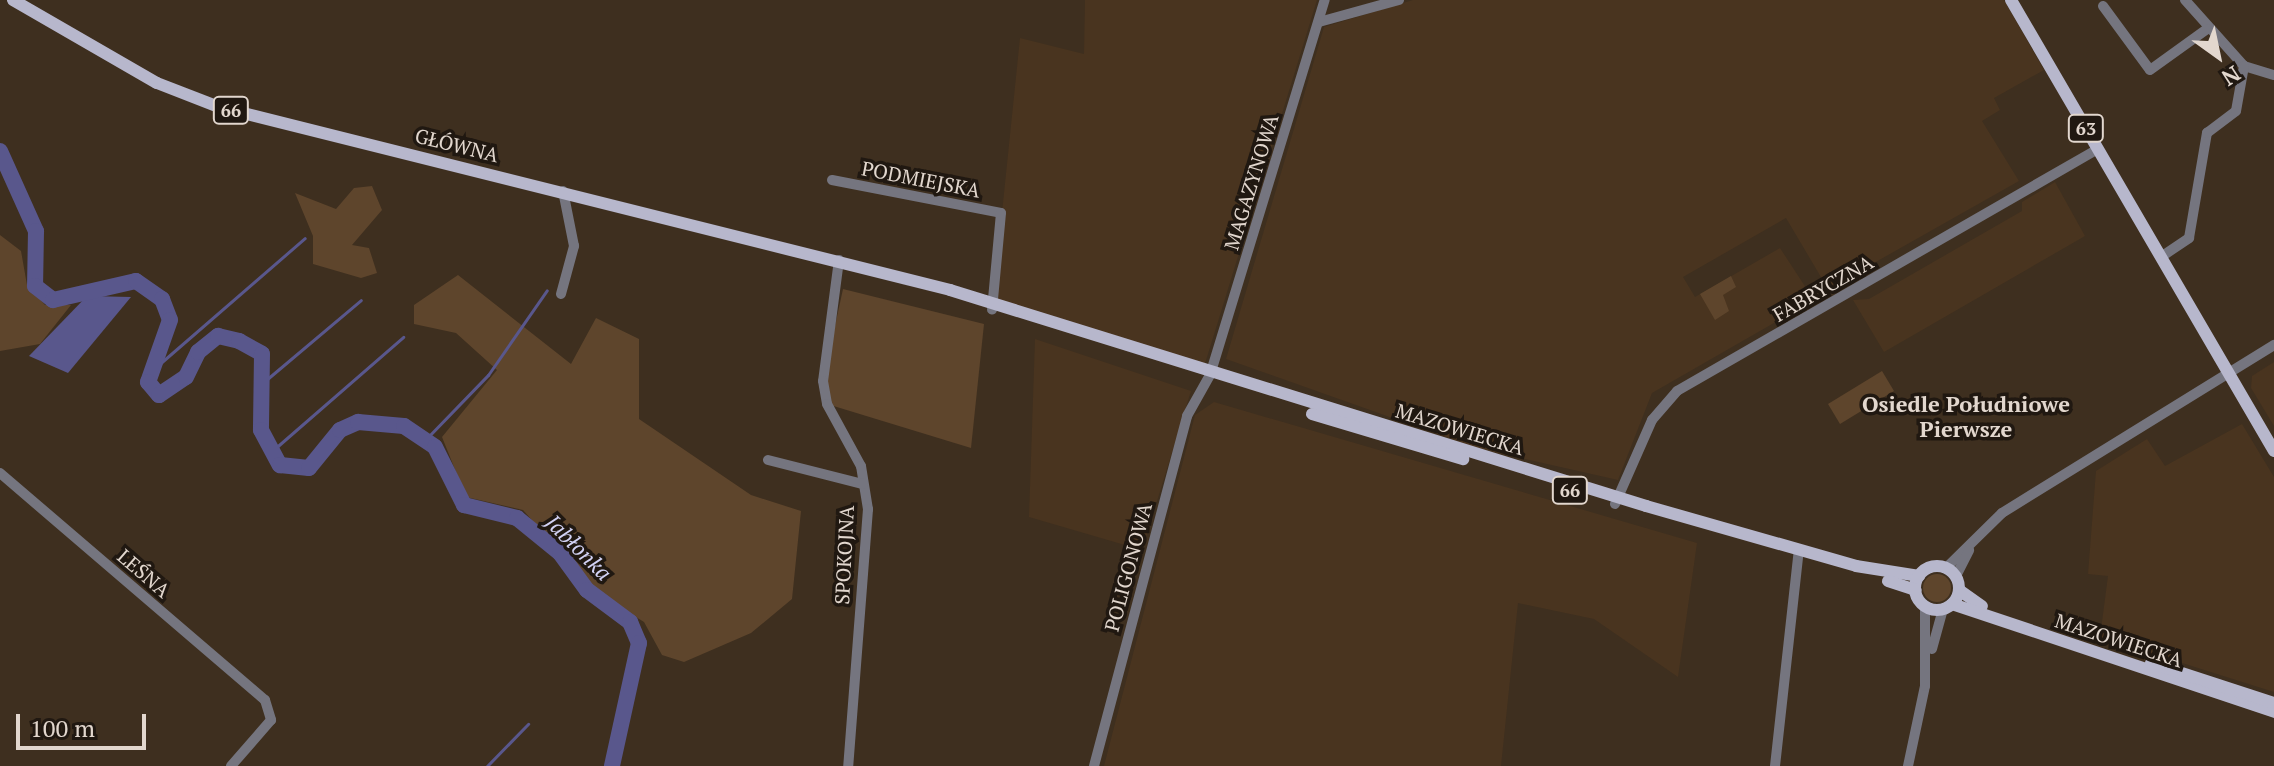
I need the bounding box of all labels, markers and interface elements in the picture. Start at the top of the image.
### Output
north arrow [2178,16,2258,96]
text: N [2216,60,2246,93]
road number: 66 [211,96,251,124]
street label: MAGAZYNOWA [1219,111,1283,253]
road number: 63 [2066,114,2106,142]
street label: GŁÓWNA [413,123,501,167]
street label: PODMIEJSKA [860,156,982,202]
street label: FABRYCZNA [1769,250,1877,326]
district label: Osiedle Południowe Pierwsze [1862,390,2070,442]
street label: MAZOWIECKA [1393,398,1527,460]
road number: 66 [1550,476,1590,504]
street label: POLIGONOWA [1099,500,1157,634]
street label: SPOKOJNA [829,505,859,605]
water label: Jabłonka [540,508,618,586]
street label: LEŚNA [113,544,175,602]
street label: MAZOWIECKA [2052,608,2186,672]
scale bar [20,698,150,748]
text: 100 m [30,712,95,744]

